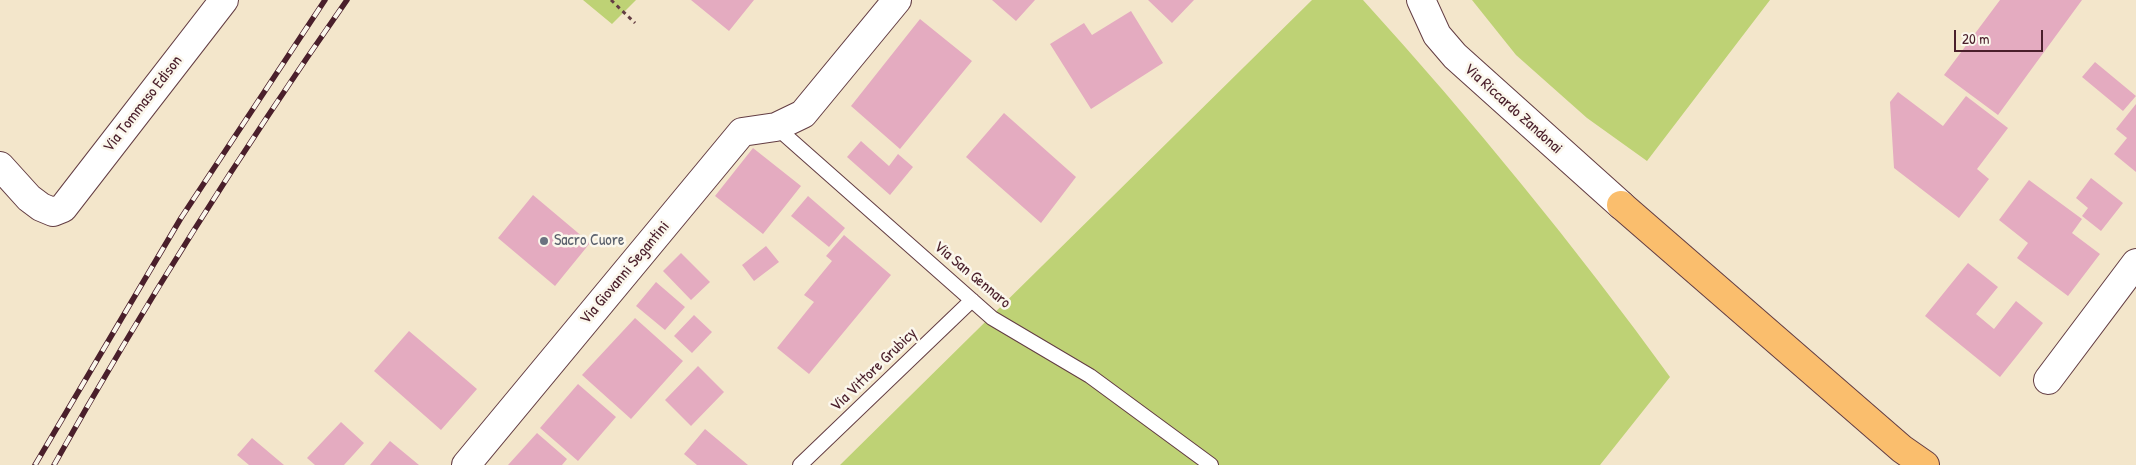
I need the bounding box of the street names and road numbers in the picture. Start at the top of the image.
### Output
street label: Via Tommaso Edison [99,52,187,156]
street label: Via Riccardo Zandonai [1460,60,1566,158]
street label: Via Giovanni Segantini [576,217,674,329]
street label: Via San Gennaro [930,237,1014,313]
street label: Via Vittore Grubicy [827,324,921,416]

